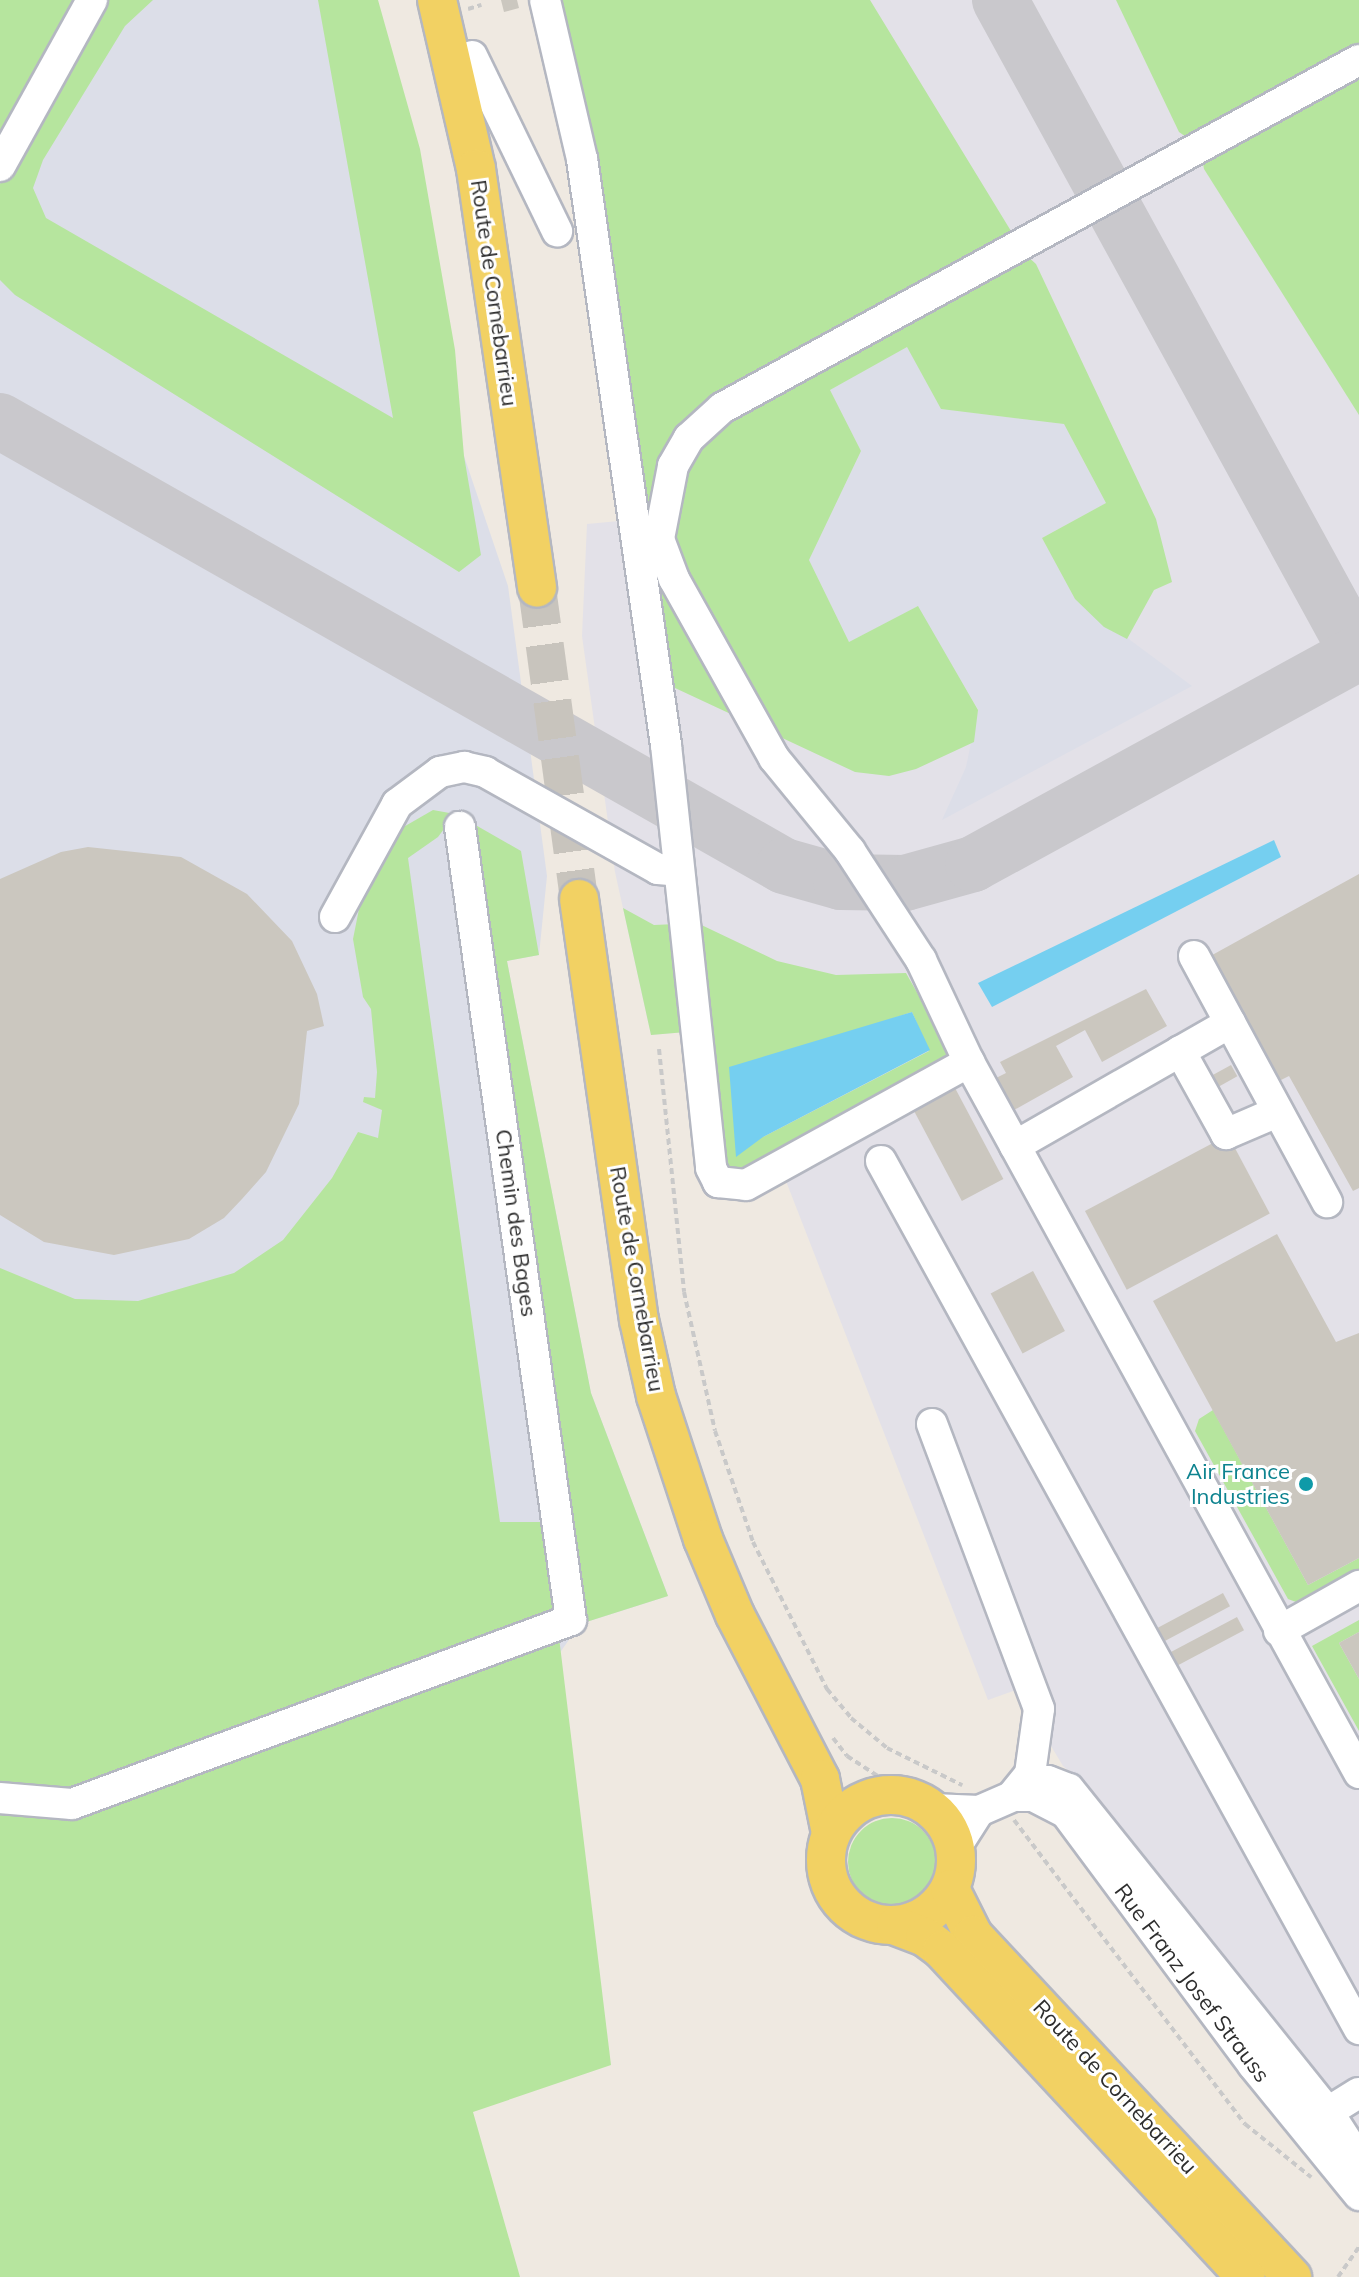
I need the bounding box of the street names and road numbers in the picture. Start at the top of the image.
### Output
street label: Route de Cornebarrieu [465,178,523,408]
street label: Chemin des Bages [490,1127,542,1319]
street label: Route de Cornebarrieu [604,1164,670,1394]
street label: Rue Franz Josef Strauss [1109,1879,1275,2087]
street label: Route de Cornebarrieu [1027,1994,1203,2180]

